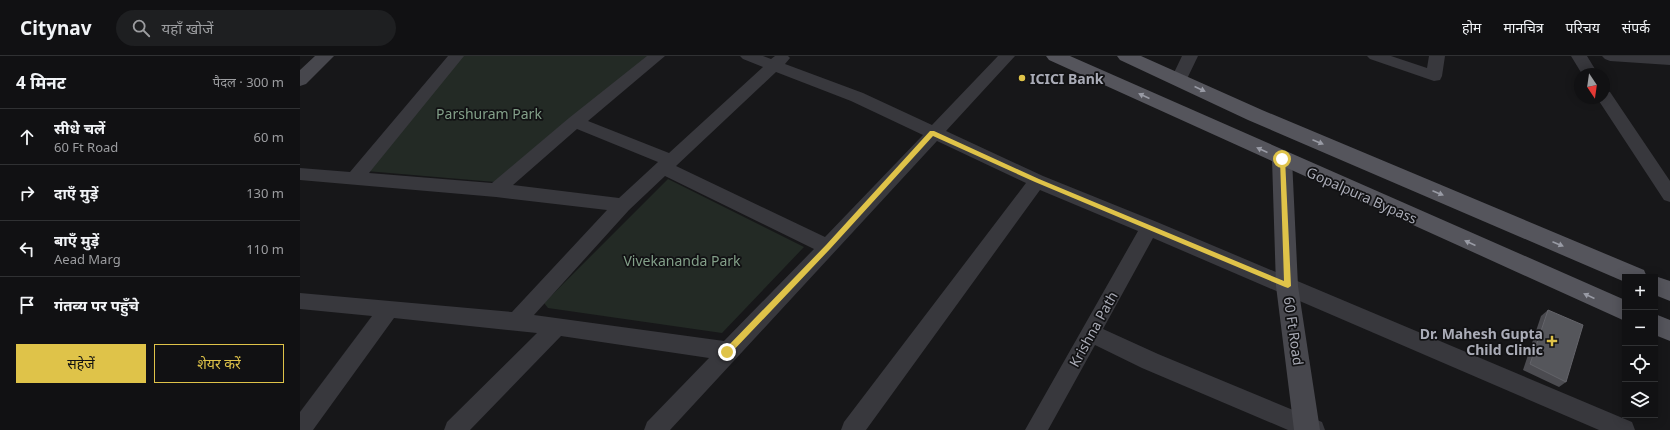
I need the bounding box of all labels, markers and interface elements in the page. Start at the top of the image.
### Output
search box [116,10,396,46]
text: Citynav [20,15,92,41]
icon: search [130,17,152,39]
text: यहाँ खोजें [162,18,213,38]
text: होम [1462,18,1481,37]
text: मानचित्र [1503,18,1544,37]
text: परिचय [1566,18,1600,37]
text: संपर्क [1622,18,1650,37]
north arrow [1574,68,1610,104]
place label: ICICI Bank [1030,69,1104,88]
text: 4 मिनट [16,71,66,94]
text: पैदल · 300 m [213,73,284,91]
marker: ICICI Bank [1017,73,1027,83]
one-way arrow [1194,86,1205,92]
one-way arrow [1138,93,1149,99]
park label: Parshuram Park [436,104,542,123]
text: सीधे चलें [54,118,105,138]
icon: ahead [16,126,38,148]
text: 60 m [254,128,284,146]
text: 60 Ft Road [54,138,118,156]
one-way arrow [1313,139,1325,145]
one-way arrow [1257,147,1268,153]
route start [1273,150,1291,168]
street label: Gopalpura Bypass [1304,162,1421,228]
icon: right [16,182,38,204]
text: दाएँ मुड़ें [54,183,98,203]
text: 130 m [246,184,284,202]
one-way arrow [1432,189,1444,196]
text: बाएँ मुड़ें [54,230,99,250]
icon: left [16,238,38,260]
text: 110 m [246,240,284,258]
one-way arrow [1465,240,1476,246]
one-way arrow [1552,241,1564,247]
text: Aead Marg [54,250,121,268]
park label: Vivekananda Park [623,251,741,270]
map controls [1622,274,1658,418]
button: + [1622,274,1658,310]
street label: Krishna Path [1064,288,1122,370]
one-way arrow [1583,292,1595,298]
icon: arrive [16,294,38,316]
text: गंतव्य पर पहुँचे [54,295,139,315]
street label: 60 Ft Road [1280,295,1308,367]
button: − [1622,310,1658,346]
place label: Dr. Mahesh Gupta Child Clinic [1420,324,1543,359]
marker: Dr. Mahesh Gupta Child Clinic [1546,335,1558,347]
route end [718,343,736,361]
button: सहेजें [16,344,146,383]
button: शेयर करें [154,344,284,383]
button: locate [1622,346,1658,382]
button: layers [1622,382,1658,418]

